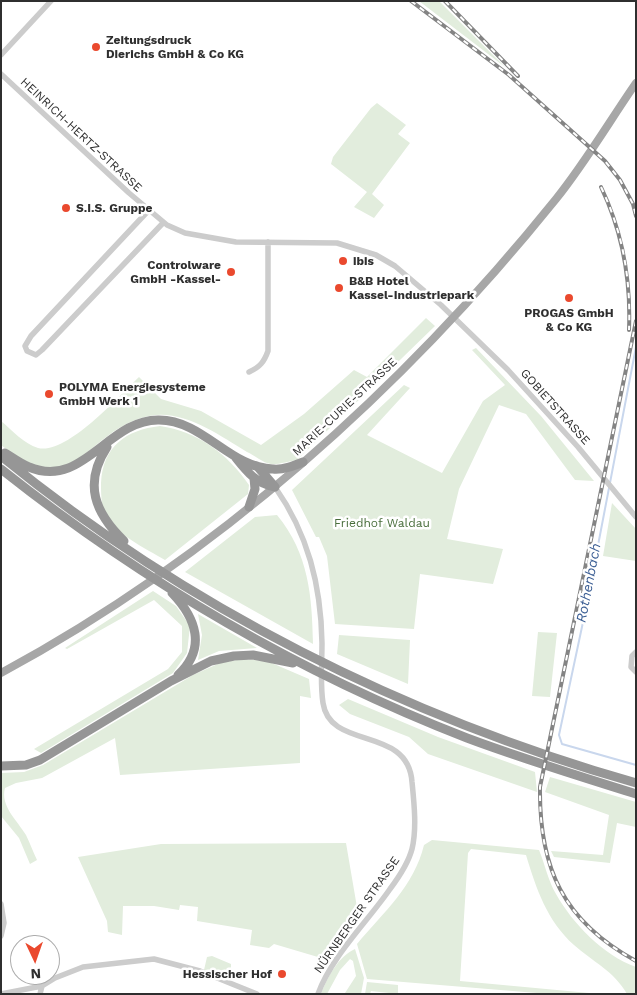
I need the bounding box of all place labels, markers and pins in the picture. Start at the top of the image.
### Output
place label: Zeitungsdruck Dierichs GmbH & Co KG [106,33,244,61]
marker: Zeitungsdruck Dierichs GmbH & Co KG [90,41,102,53]
place label: S.I.S. Gruppe [76,201,152,215]
marker: S.I.S. Gruppe [60,202,72,214]
place label: ibis [353,254,374,268]
marker: ibis [337,255,349,267]
place label: Controlware GmbH -Kassel- [130,258,221,286]
marker: Controlware GmbH -Kassel- [225,266,237,278]
place label: B&B Hotel Kassel-Industriepark [349,274,474,302]
marker: B&B Hotel Kassel-Industriepark [333,282,345,294]
marker: PROGAS GmbH & Co KG [563,292,575,304]
place label: PROGAS GmbH & Co KG [524,306,614,334]
place label: POLYMA Energiesysteme GmbH Werk 1 [59,380,206,408]
marker: POLYMA Energiesysteme GmbH Werk 1 [43,388,55,400]
place label: Hessischer Hof [183,967,272,981]
marker: Hessischer Hof [276,968,288,980]

